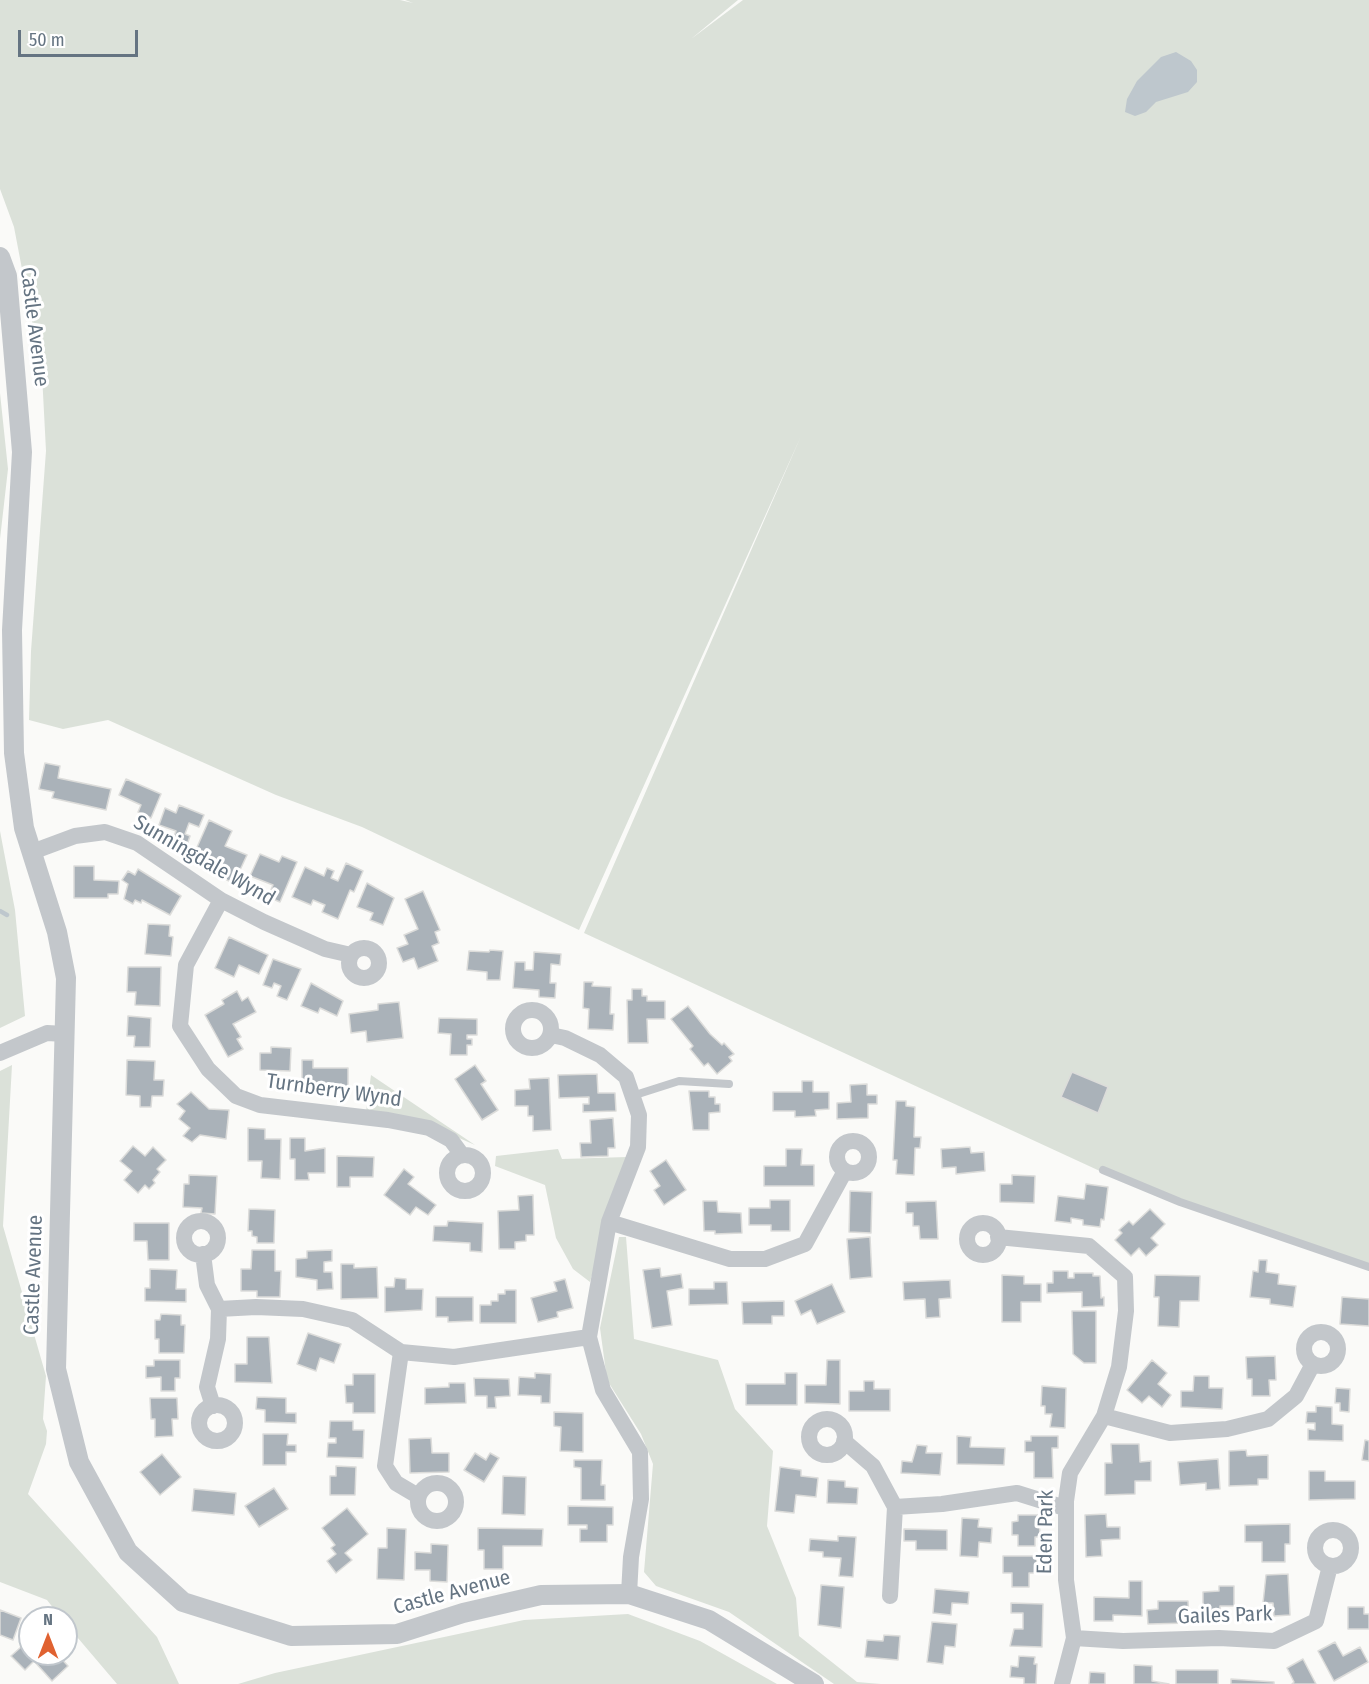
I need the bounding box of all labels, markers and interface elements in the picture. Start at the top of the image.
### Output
scale bar [21,18,141,56]
text: 50 m [29,29,65,51]
street label: Castle Avenue [14,266,54,388]
street label: Sunningdale Wynd [129,810,279,912]
street label: Turnberry Wynd [265,1069,403,1113]
street label: Castle Avenue [19,1215,49,1335]
street label: Eden Park [1033,1490,1059,1574]
street label: Castle Avenue [391,1565,513,1621]
street label: Gailes Park [1177,1602,1273,1630]
north arrow [18,1606,78,1666]
text: N [43,1610,53,1629]

